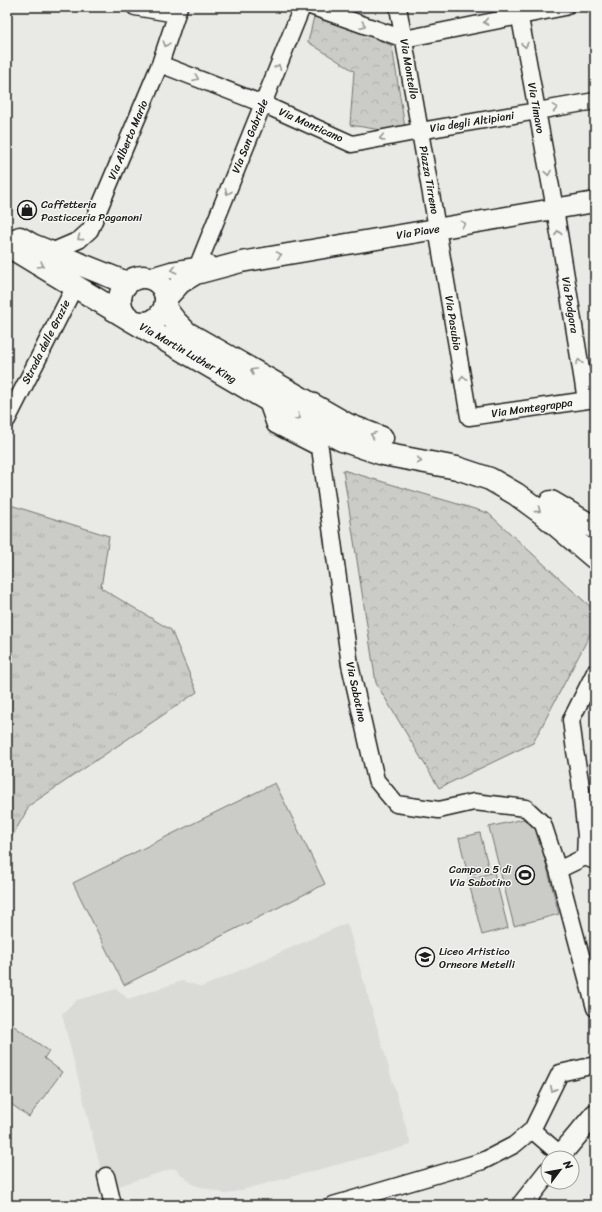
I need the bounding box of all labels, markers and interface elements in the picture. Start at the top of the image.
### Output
one-way arrow [482,18,489,26]
one-way arrow [360,20,367,28]
street label: Via Montello [394,37,424,101]
one-way arrow [163,40,171,47]
one-way arrow [520,42,528,48]
one-way arrow [273,64,281,71]
one-way arrow [193,74,200,82]
street label: Via Timavo [522,81,550,135]
street label: Via San Gabriele [226,95,274,176]
street label: Via Alberto Mario [103,97,153,183]
street label: Via Monticano [276,102,347,148]
one-way arrow [552,105,558,113]
street label: Via degli Altipiani [428,106,516,138]
one-way arrow [379,134,385,142]
street label: Piazza Tirreno [414,144,444,216]
one-way arrow [543,170,552,176]
one-way arrow [224,188,232,195]
place label: Caffetteria Pasticceria Paganoni [41,195,143,227]
shop icon: Caffetteria Pasticceria Paganoni [16,199,38,221]
street label: Via Piave [395,219,441,245]
one-way arrow [459,221,466,229]
one-way arrow [554,230,563,236]
one-way arrow [78,233,85,240]
one-way arrow [276,251,282,260]
one-way arrow [37,261,44,268]
one-way arrow [171,265,177,273]
street label: Via Podgora [556,275,584,335]
street label: Via Pasubio [439,294,467,352]
street label: Strada delle Grazie [17,296,76,388]
street label: Via Martin Luther King [136,317,241,389]
one-way arrow [576,359,584,365]
one-way arrow [250,368,257,375]
one-way arrow [459,375,467,382]
street label: Via Montegrappa [490,393,574,423]
one-way arrow [294,413,301,420]
one-way arrow [370,431,377,439]
one-way arrow [416,456,423,464]
one-way arrow [534,505,541,512]
street label: Via Sabotino [340,660,372,724]
place label: Campo a 5 di Via Sabotino [449,860,512,892]
sports icon: Campo a 5 di Via Sabotino [514,864,536,886]
place label: Liceo Artistico Orneore Metelli [439,942,516,974]
school or university icon: Liceo Artistico Orneore Metelli [414,946,436,968]
one-way arrow [550,1085,557,1092]
north arrow [540,1150,580,1190]
text: N [557,1156,578,1174]

